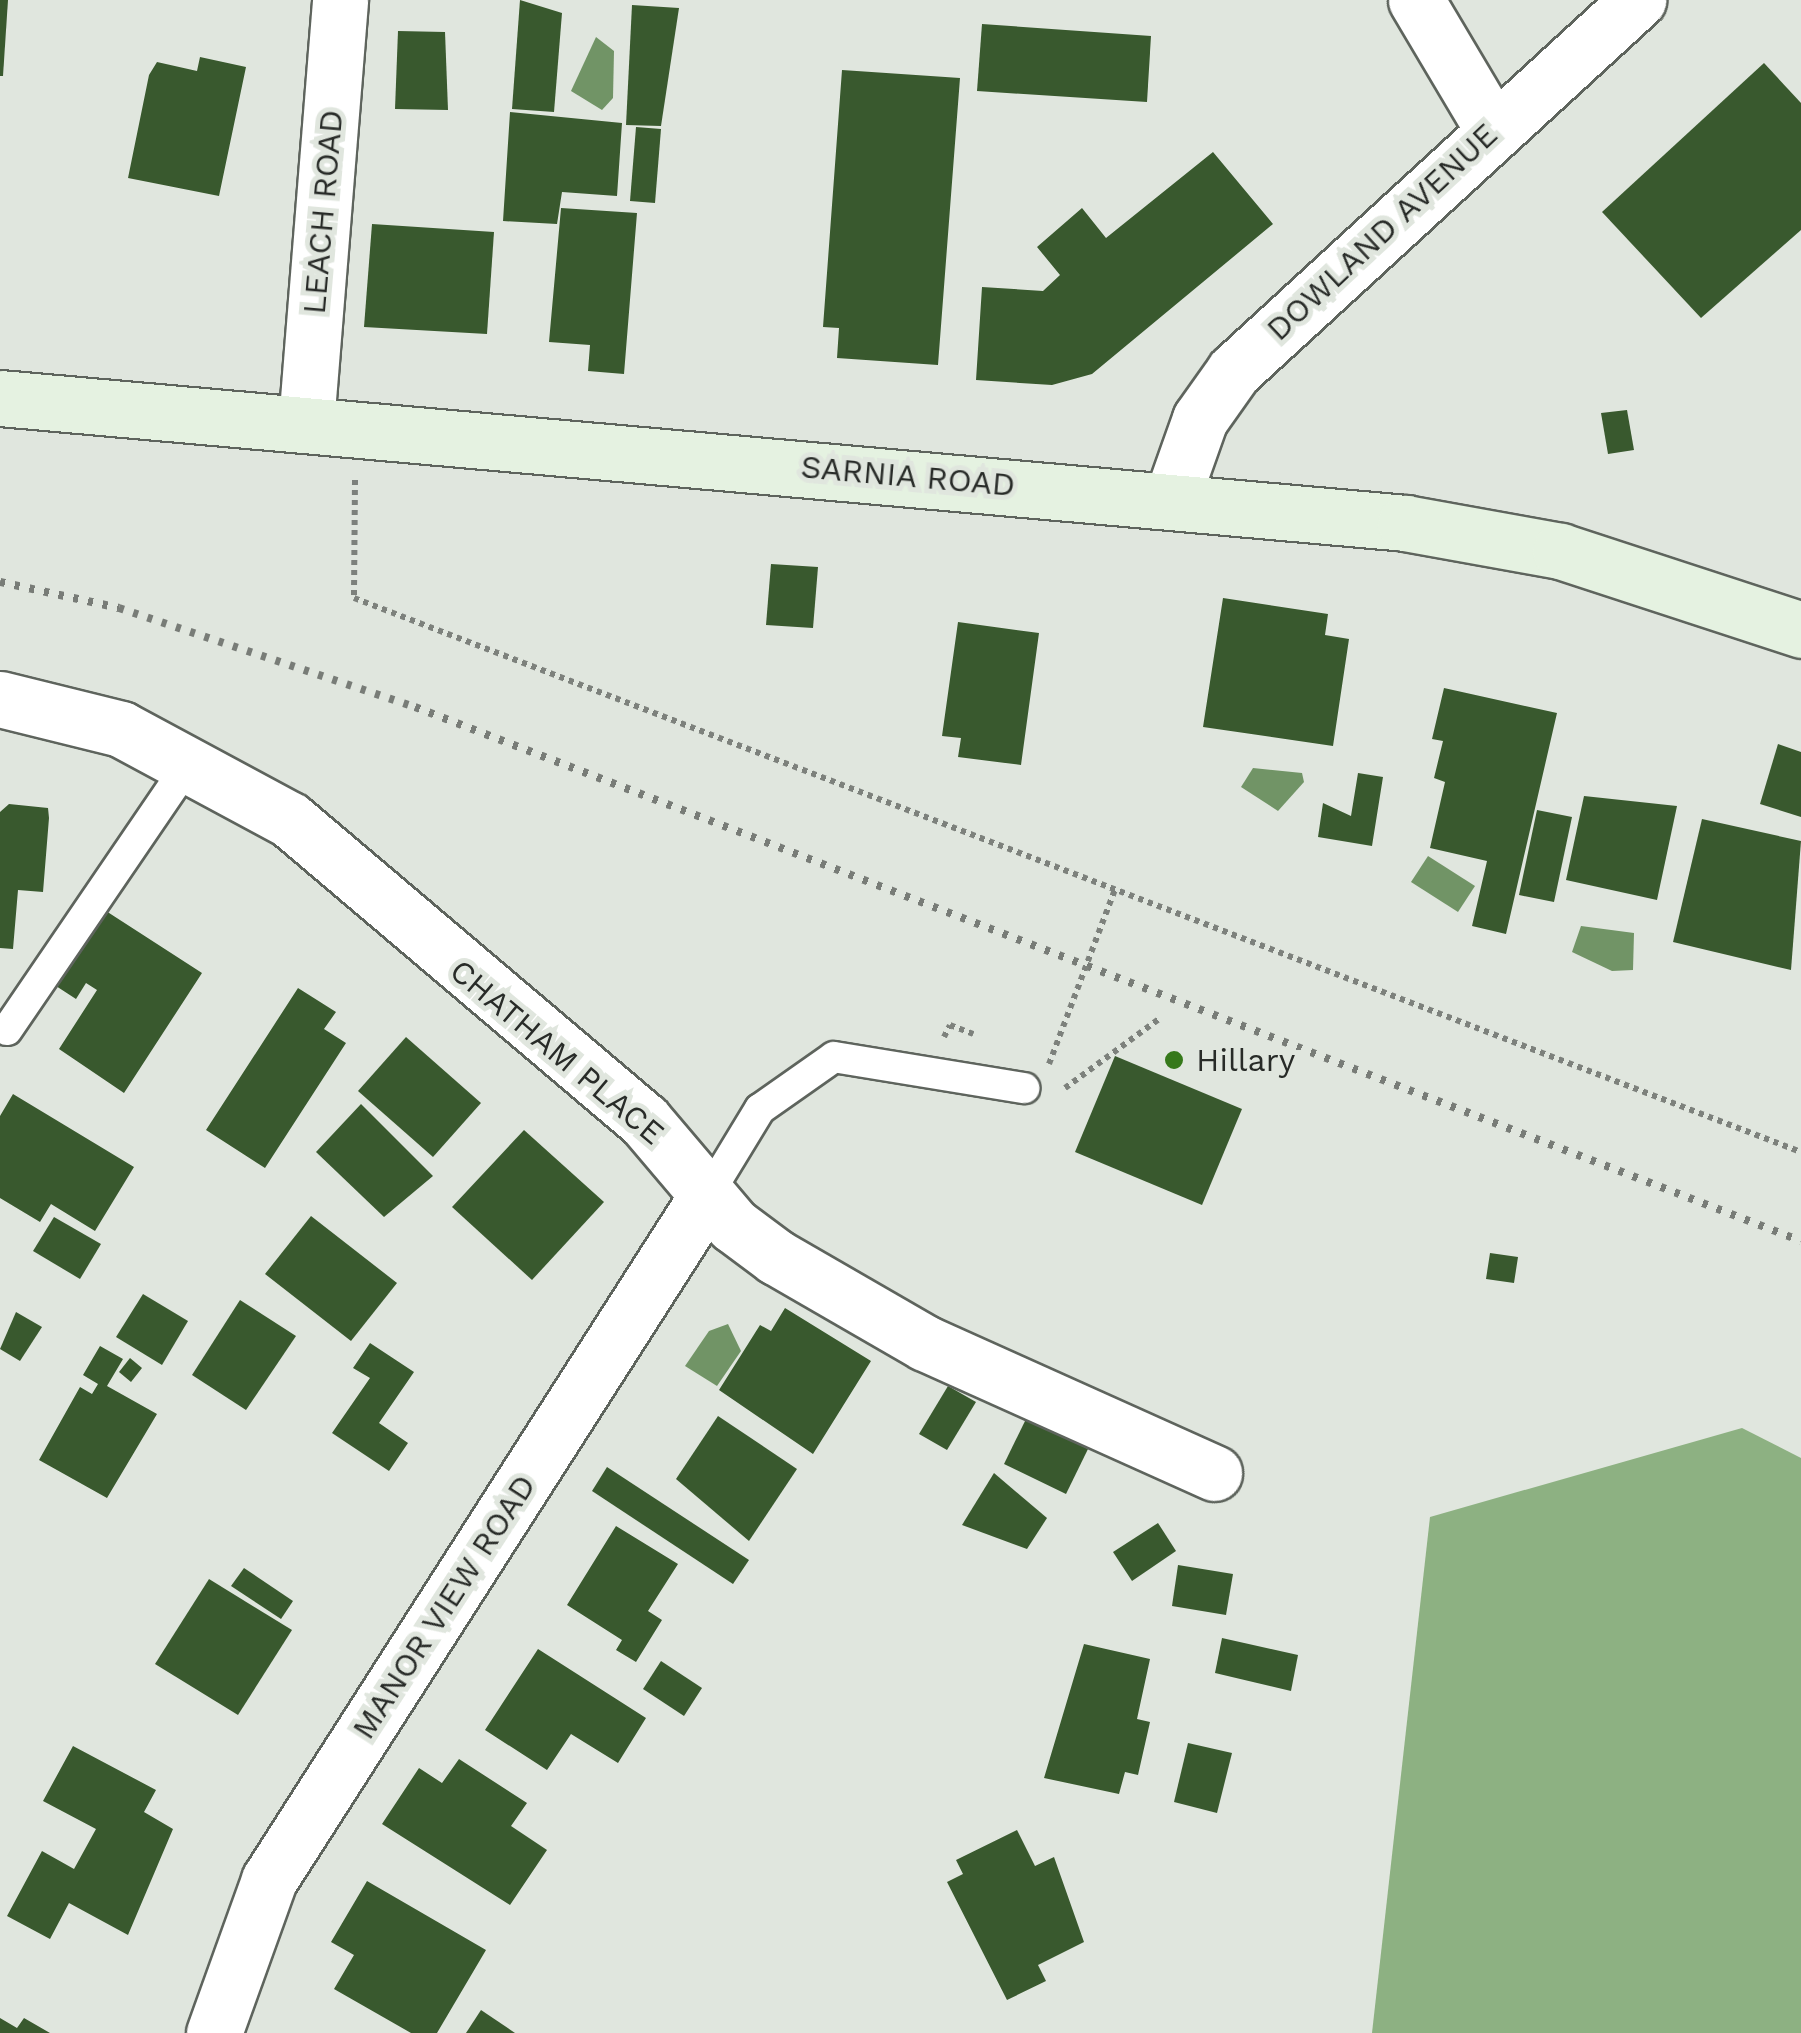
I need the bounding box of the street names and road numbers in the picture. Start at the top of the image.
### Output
street label: LEACH ROAD [295,108,351,316]
street label: DOWLAND AVENUE [1258,115,1506,349]
street label: SARNIA ROAD [799,447,1017,505]
street label: CHATHAM PLACE [442,951,672,1153]
street label: MANOR VIEW ROAD [344,1467,544,1747]

